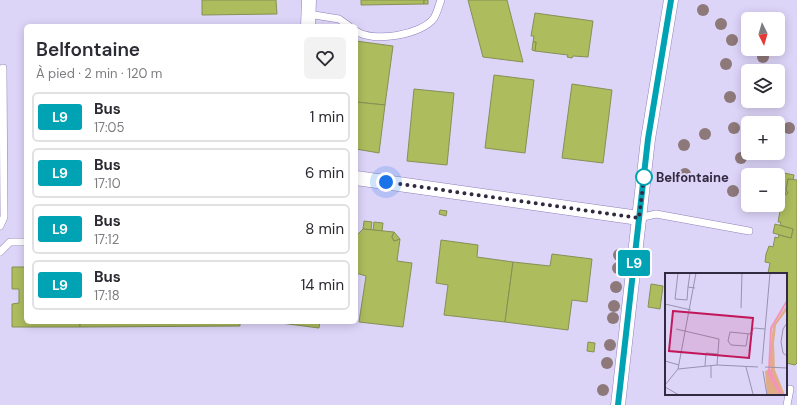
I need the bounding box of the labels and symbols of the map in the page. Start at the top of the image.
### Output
north arrow [741,12,785,56]
marker: Belfontaine [635,168,653,186]
place label: Belfontaine [656,169,729,186]
your location [376,172,396,192]
line badge: L9 [616,250,652,276]
inset map [665,273,787,395]

